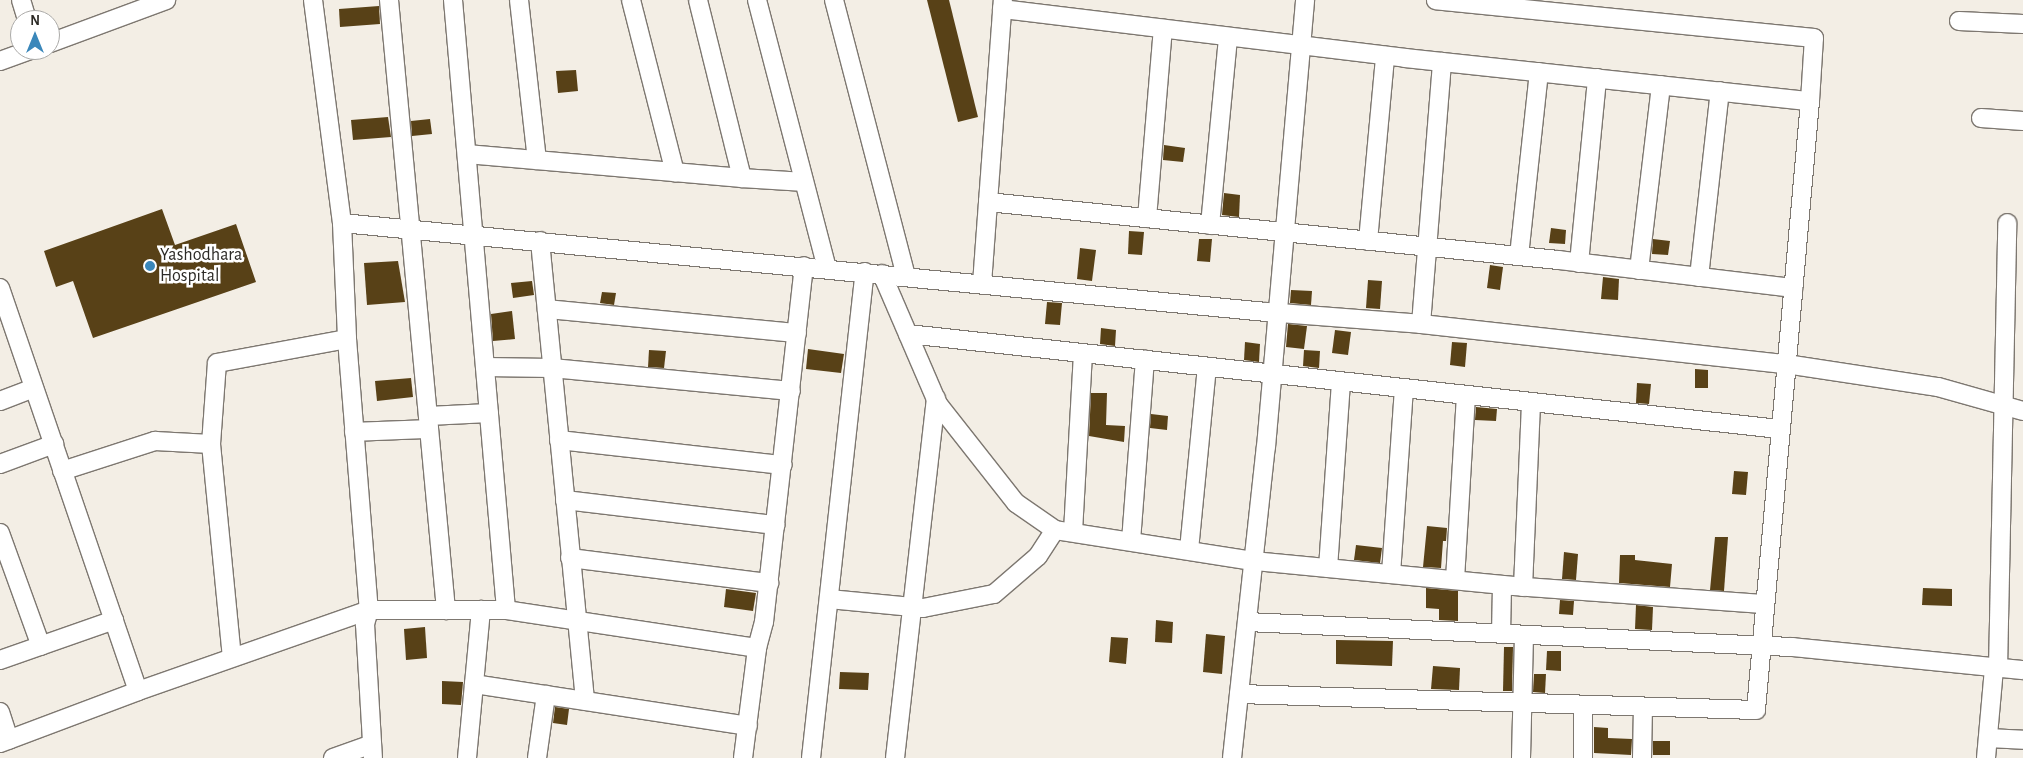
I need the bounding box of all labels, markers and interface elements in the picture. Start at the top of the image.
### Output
north arrow [10,10,60,60]
text: N [30,14,40,28]
place label: Yashodhara Hospital [160,245,242,288]
marker: Yashodhara Hospital [144,260,156,272]

